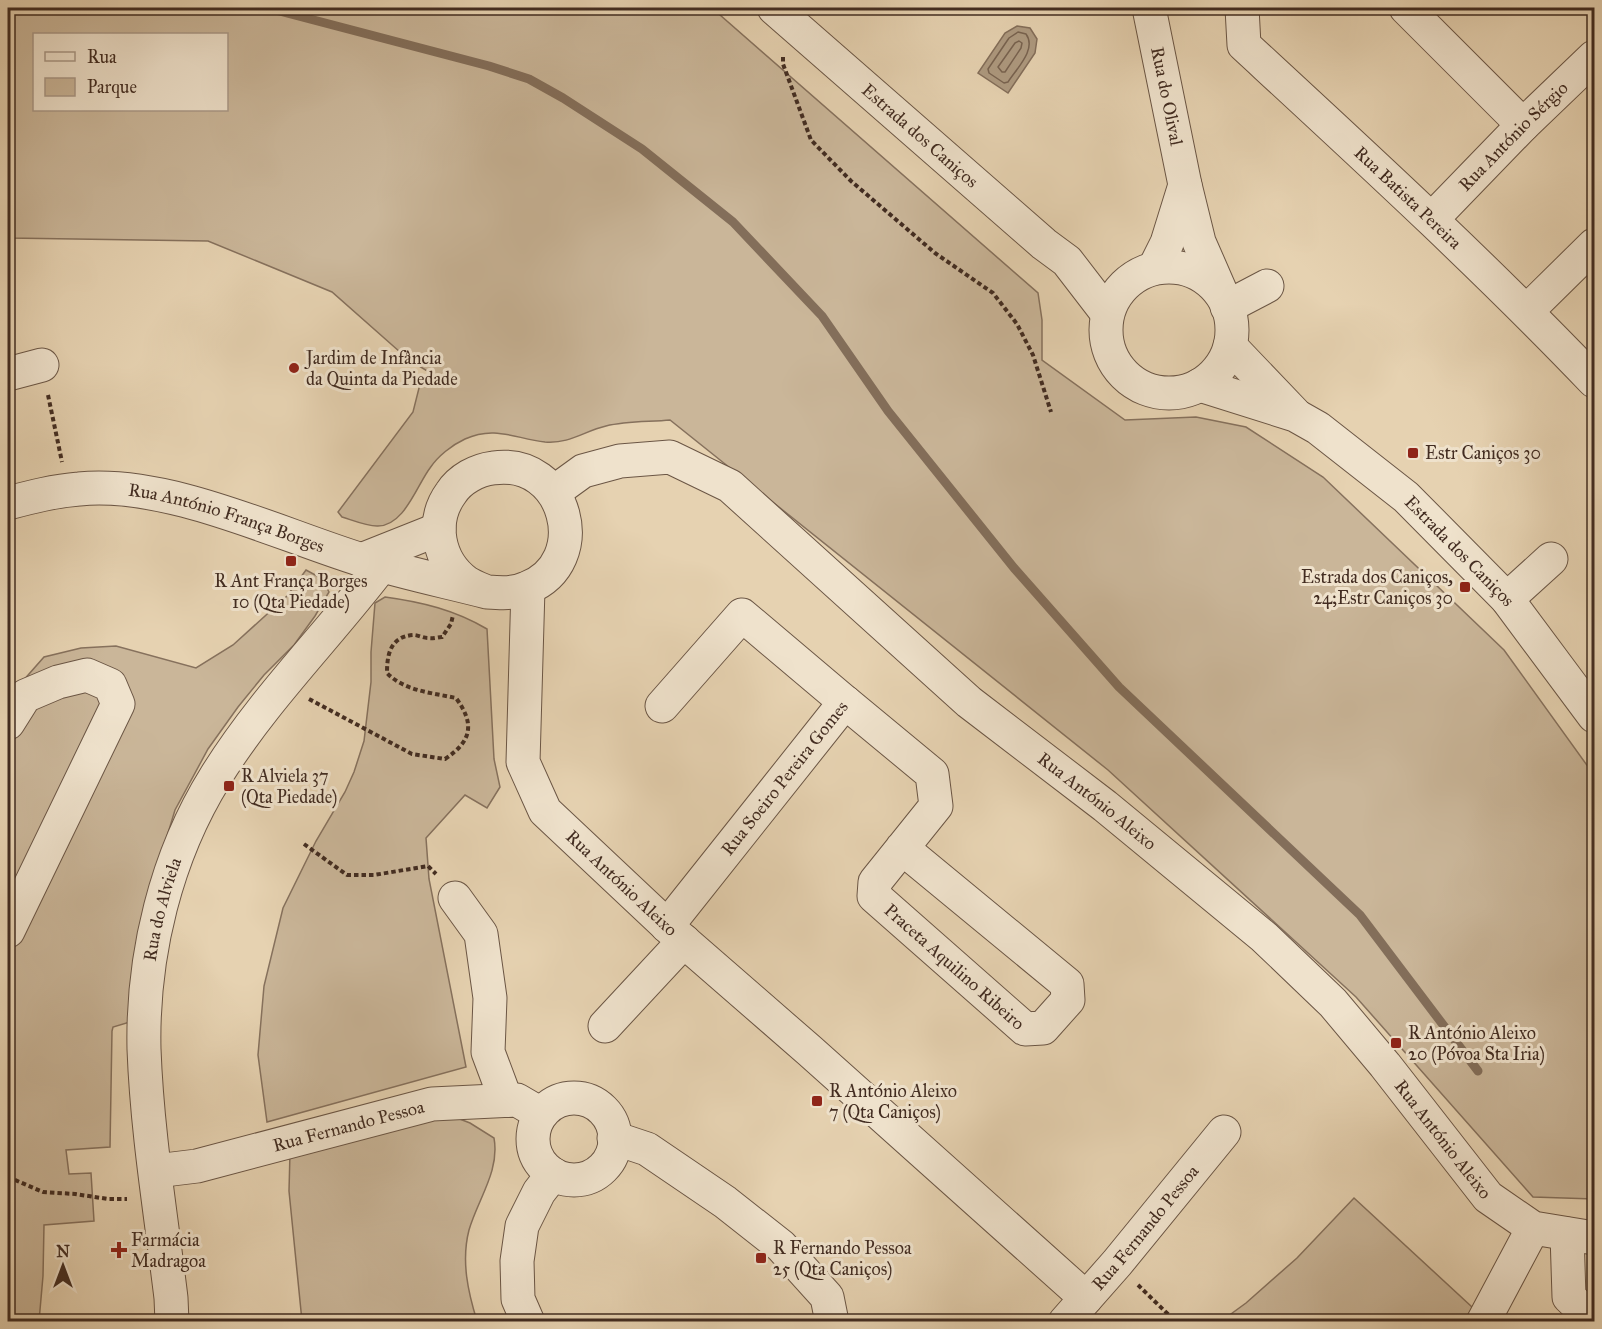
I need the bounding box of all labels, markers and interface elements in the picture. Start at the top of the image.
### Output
legend [33,33,228,111]
street label: Rua do Olival [1146,45,1188,148]
text: Rua [87,46,117,68]
text: Parque [87,76,137,99]
street label: Rua António Sérgio [1454,77,1573,196]
street label: Estrada dos Caniços [857,79,983,192]
street label: Rua Batista Pereira [1350,142,1466,254]
place label: Jardim de Infância da Quinta da Piedade [304,347,458,390]
marker: Jardim de Infância da Quinta da Piedade [287,361,301,375]
place label: Estr Caniços 30 [1425,442,1541,464]
marker: Estr Caniços 30 [1406,446,1420,460]
street label: Rua António França Borges [127,479,327,557]
street label: Estrada dos Caniços [1400,491,1520,611]
marker: R Ant França Borges 10 (Qta Piedade) [284,554,298,568]
place label: Estrada dos Caniços, 24;Estr Caniços 30 [1301,566,1453,609]
place label: R Ant França Borges 10 (Qta Piedade) [214,570,368,614]
marker: Estrada dos Caniços, 24;Estr Caniços 30 [1458,580,1472,594]
street label: Rua Soeiro Pereira Gomes [716,696,853,860]
street label: Rua António Aleixo [1033,748,1161,855]
place label: R Alviela 37 (Qta Piedade) [241,765,337,809]
marker: R Alviela 37 (Qta Piedade) [222,779,236,793]
street label: Rua António Aleixo [561,825,682,941]
street label: Rua do Alviela [139,854,186,963]
street label: Praceta Aquilino Ribeiro [880,899,1029,1035]
place label: R António Aleixo 20 (Póvoa Sta Iria) [1408,1022,1545,1066]
marker: R António Aleixo 20 (Póvoa Sta Iria) [1389,1036,1403,1050]
street label: Rua António Aleixo [1390,1075,1496,1203]
place label: R António Aleixo 7 (Qta Caniços) [829,1080,957,1124]
marker: R António Aleixo 7 (Qta Caniços) [810,1094,824,1108]
street label: Rua Fernando Pessoa [270,1095,427,1157]
street label: Rua Fernando Pessoa [1087,1160,1204,1295]
place label: Farmácia Madragoa [131,1229,206,1273]
north arrow [33,1236,93,1296]
place label: R Fernando Pessoa 25 (Qta Caniços) [773,1237,912,1281]
text: N [56,1242,70,1261]
marker: Farmácia Madragoa [112,1243,126,1257]
marker: R Fernando Pessoa 25 (Qta Caniços) [754,1251,768,1265]

